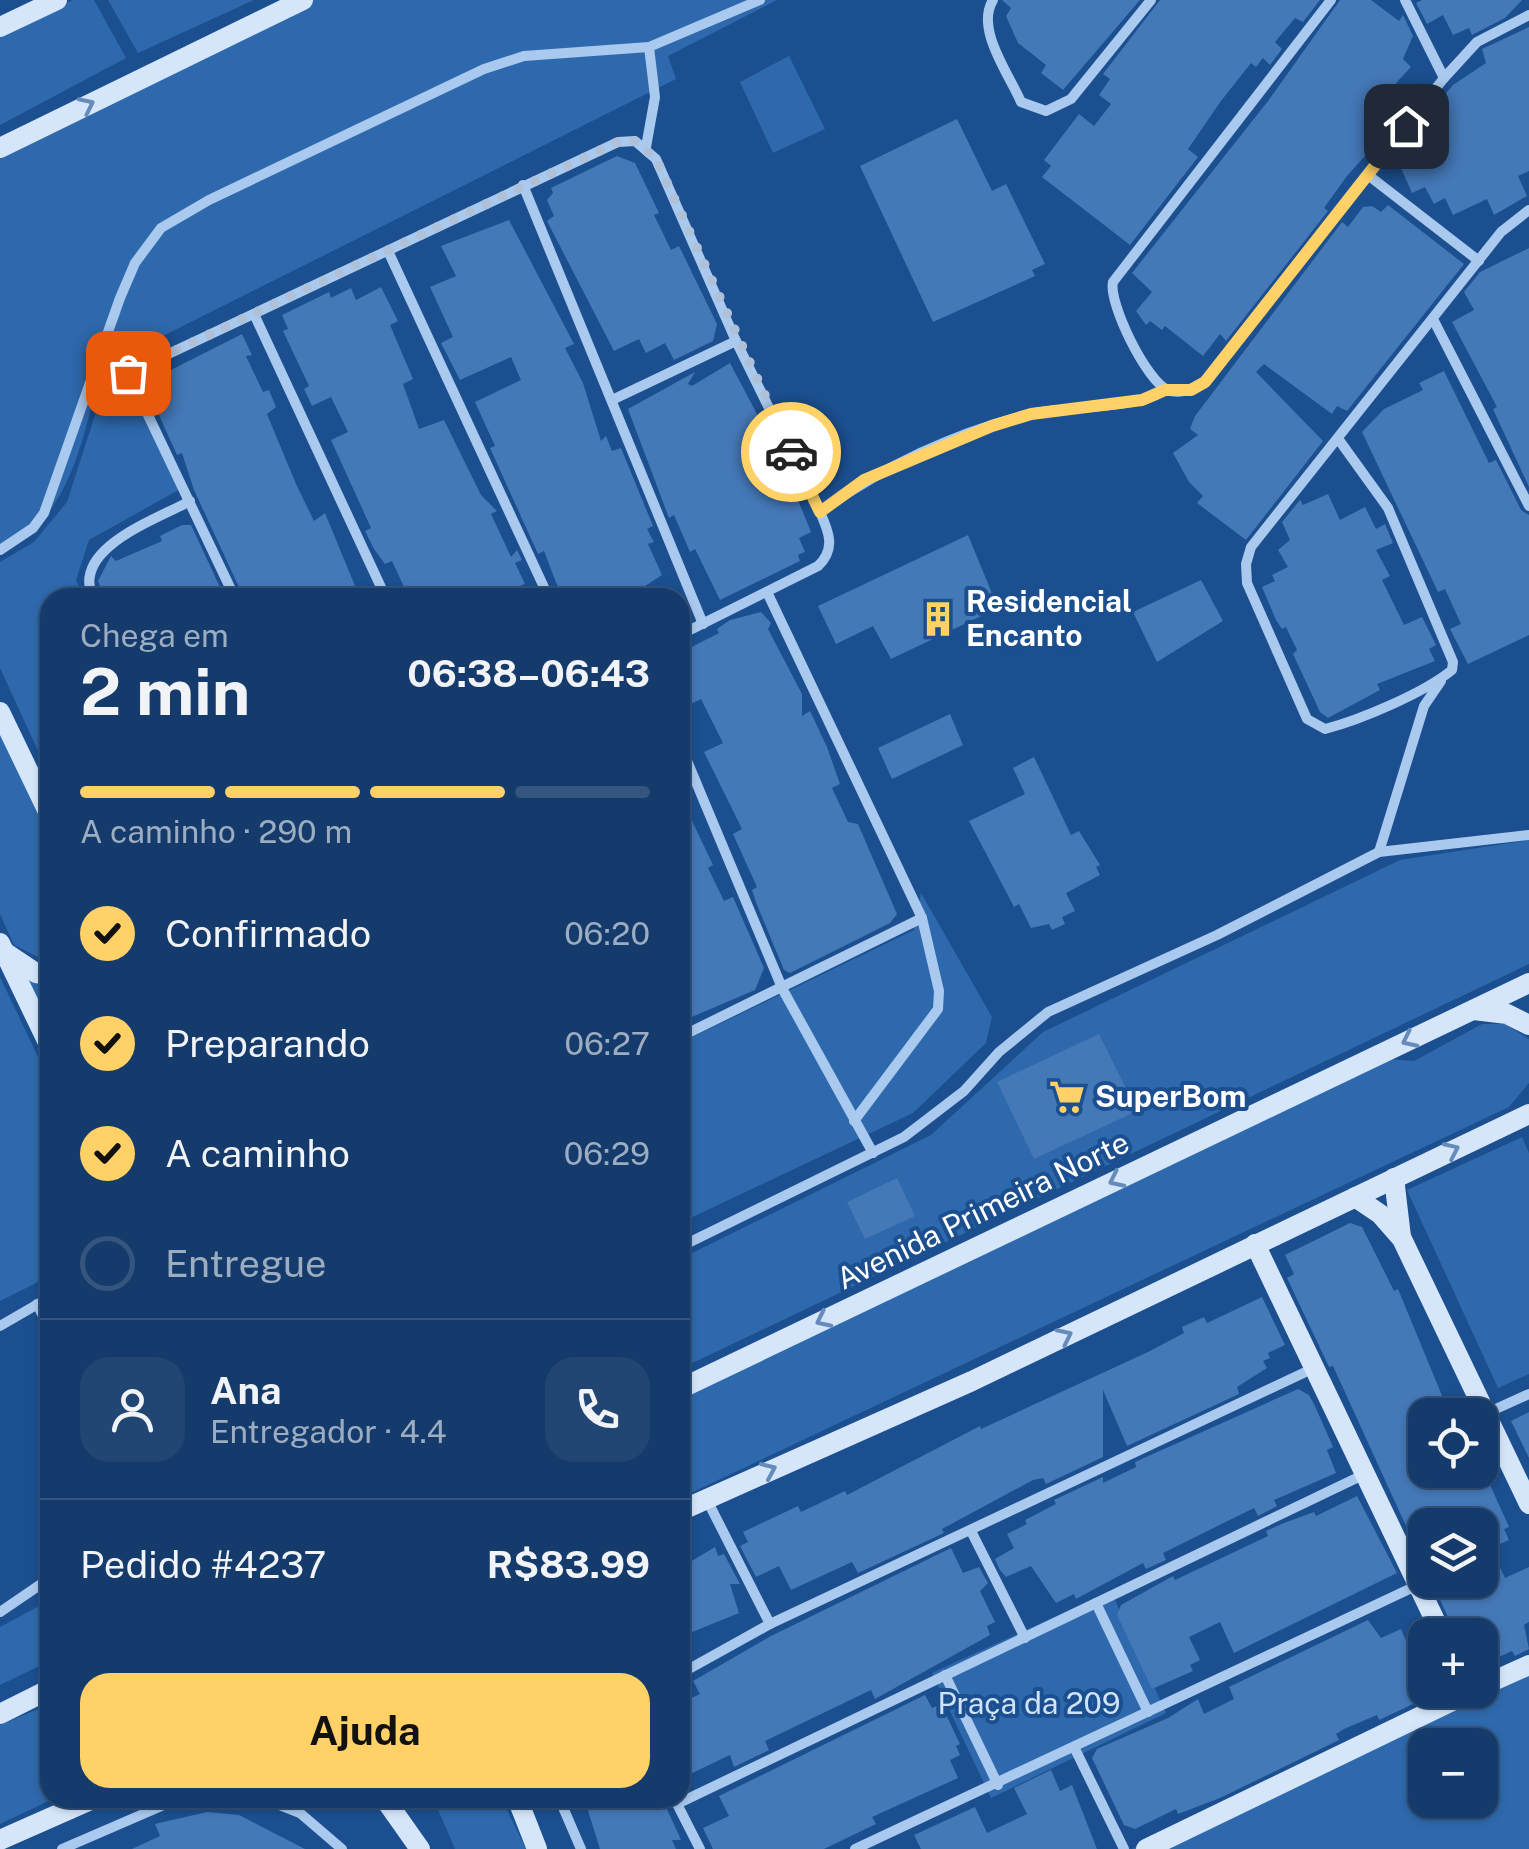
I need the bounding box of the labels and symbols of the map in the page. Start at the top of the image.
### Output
pin [1364,84,1449,169]
one-way arrow [77,98,95,117]
pin [86,331,171,416]
courier [741,402,841,502]
place label: Residencial Encanto [966,583,1132,653]
building icon: Residencial Encanto [919,600,957,638]
one-way arrow [1402,1028,1420,1047]
supermarket icon: SuperBom [1048,1078,1086,1116]
place label: SuperBom [1095,1078,1246,1114]
street label: Avenida Primeira Norte [830,1124,1135,1297]
one-way arrow [1442,1143,1460,1163]
one-way arrow [1108,1168,1126,1188]
one-way arrow [815,1308,833,1328]
one-way arrow [1054,1329,1072,1348]
one-way arrow [759,1462,777,1482]
park label: Praça da 209 [937,1685,1121,1721]

